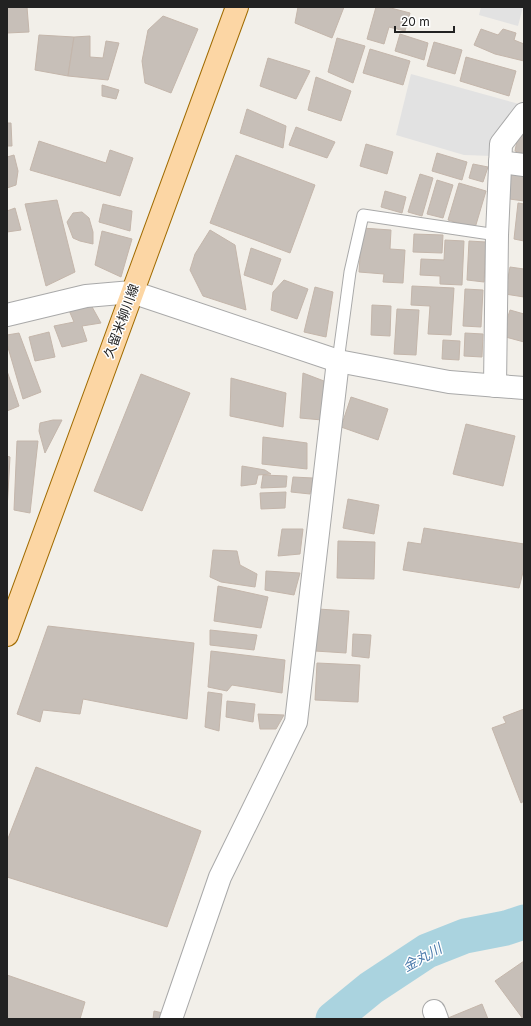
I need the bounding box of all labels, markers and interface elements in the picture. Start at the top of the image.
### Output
scale bar [395,8,454,34]
text: 20 m [401,14,430,29]
street label: 久留米柳川線 [100,282,142,360]
water label: 金丸川 [400,938,446,975]

